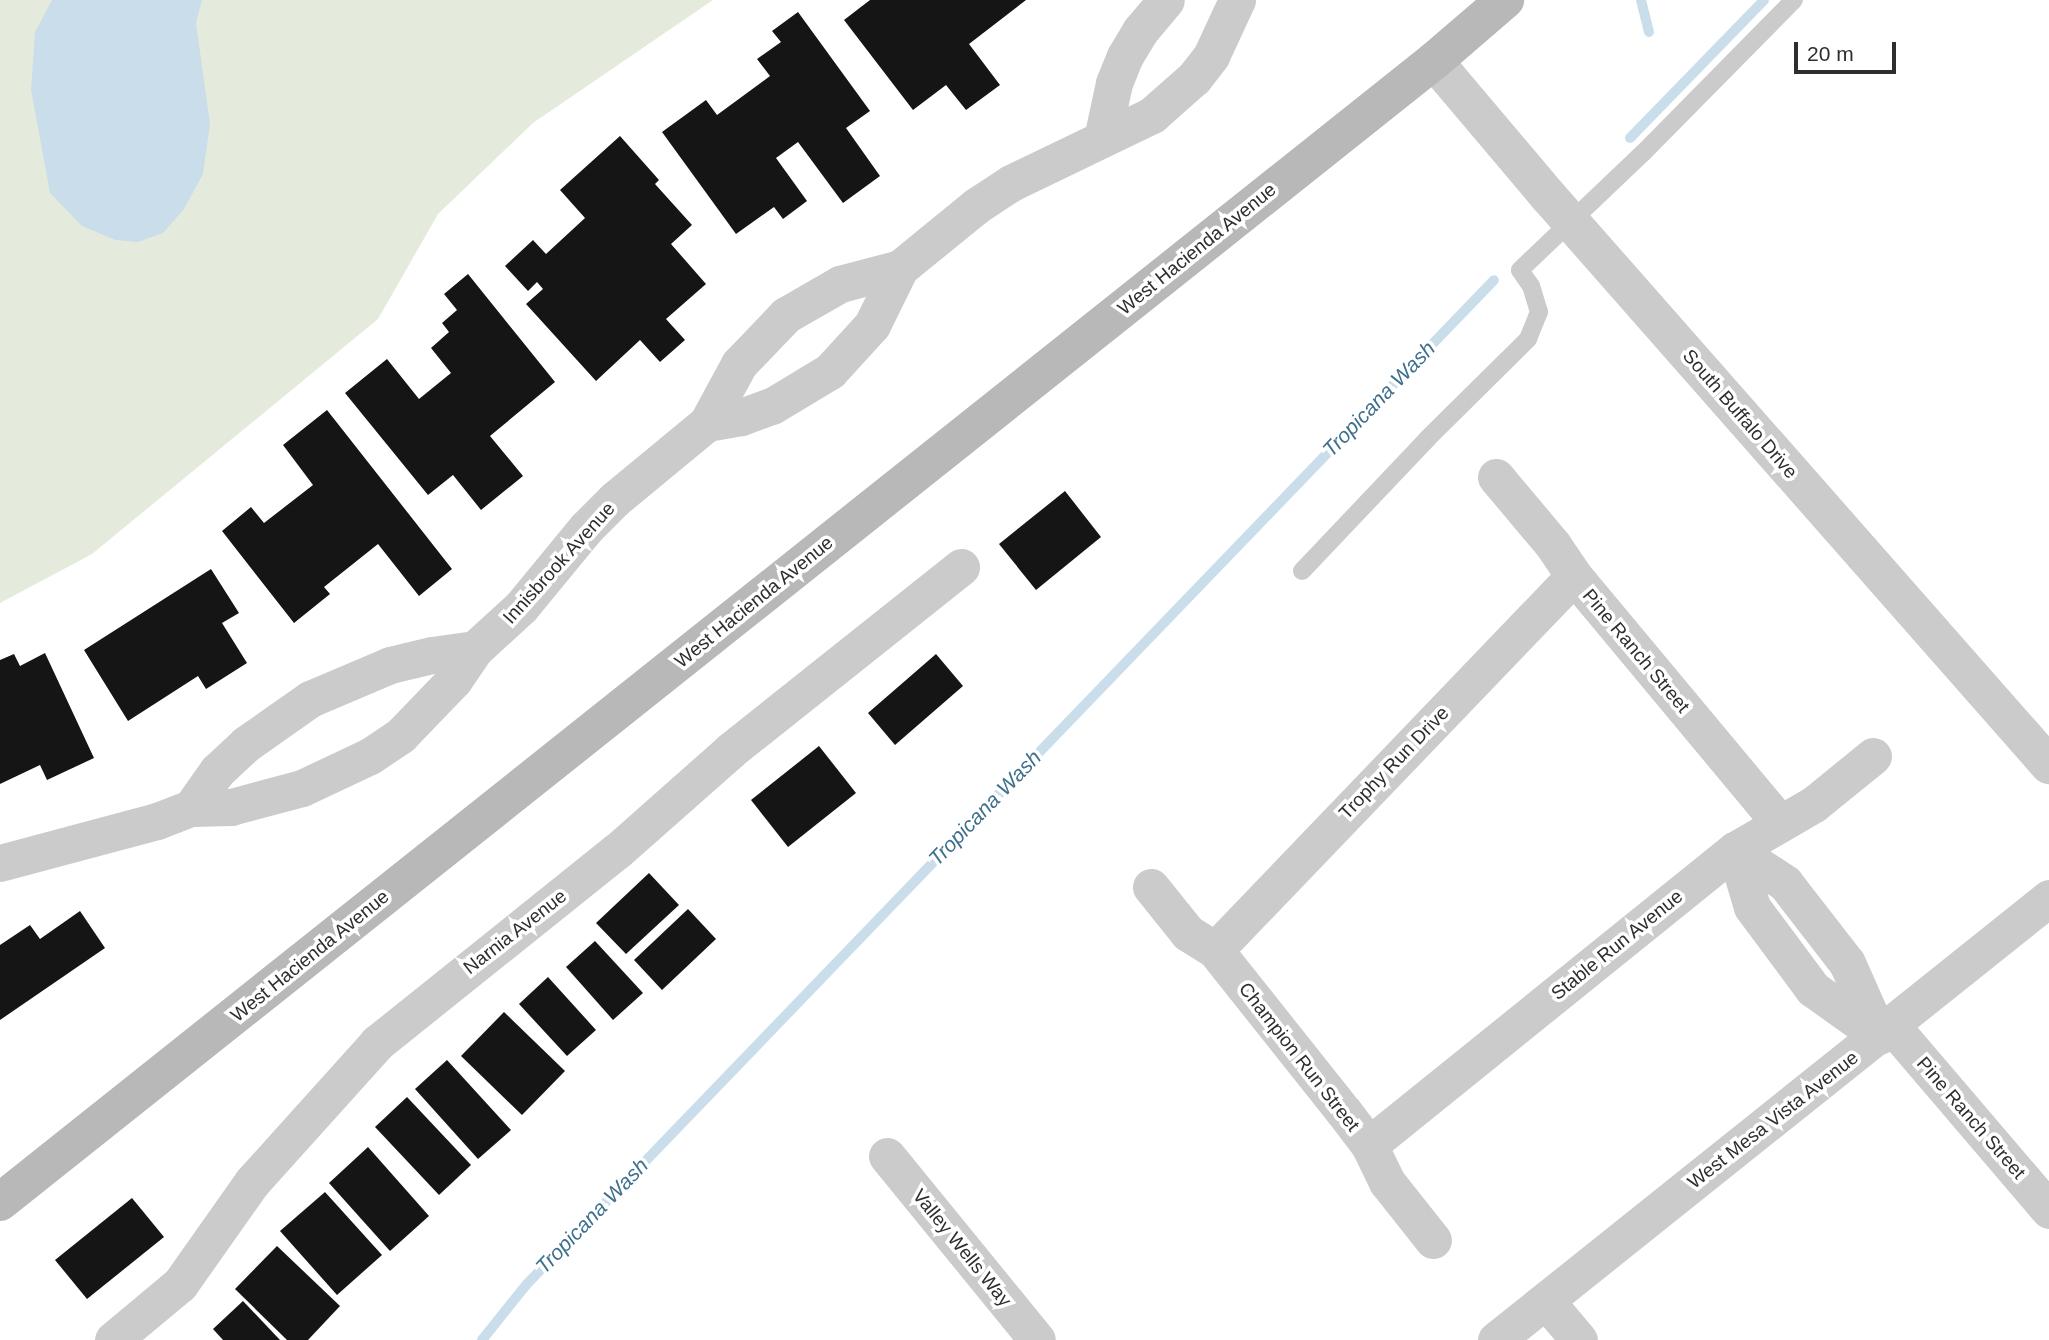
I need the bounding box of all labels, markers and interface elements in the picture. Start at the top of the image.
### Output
scale bar [1797,28,1898,72]
text: 20 m [1807,42,1854,65]
street label: West Hacienda Avenue [1113,178,1281,320]
water label: Tropicana Wash [1318,336,1440,462]
street label: South Buffalo Drive [1678,345,1802,483]
street label: Innisbrook Avenue [498,497,620,629]
street label: West Hacienda Avenue [670,531,838,673]
street label: Pine Ranch Street [1578,585,1694,717]
street label: Trophy Run Drive [1334,702,1454,824]
water label: Tropicana Wash [924,745,1046,871]
street label: Narnia Avenue [459,884,571,980]
street label: West Hacienda Avenue [226,885,394,1027]
street label: Stable Run Avenue [1546,885,1688,1005]
street label: Champion Run Street [1234,978,1364,1136]
street label: West Mesa Vista Avenue [1683,1046,1863,1194]
street label: Pine Ranch Street [1912,1052,2030,1184]
water label: Tropicana Wash [531,1153,653,1279]
street label: Valley Wells Way [908,1185,1016,1311]

